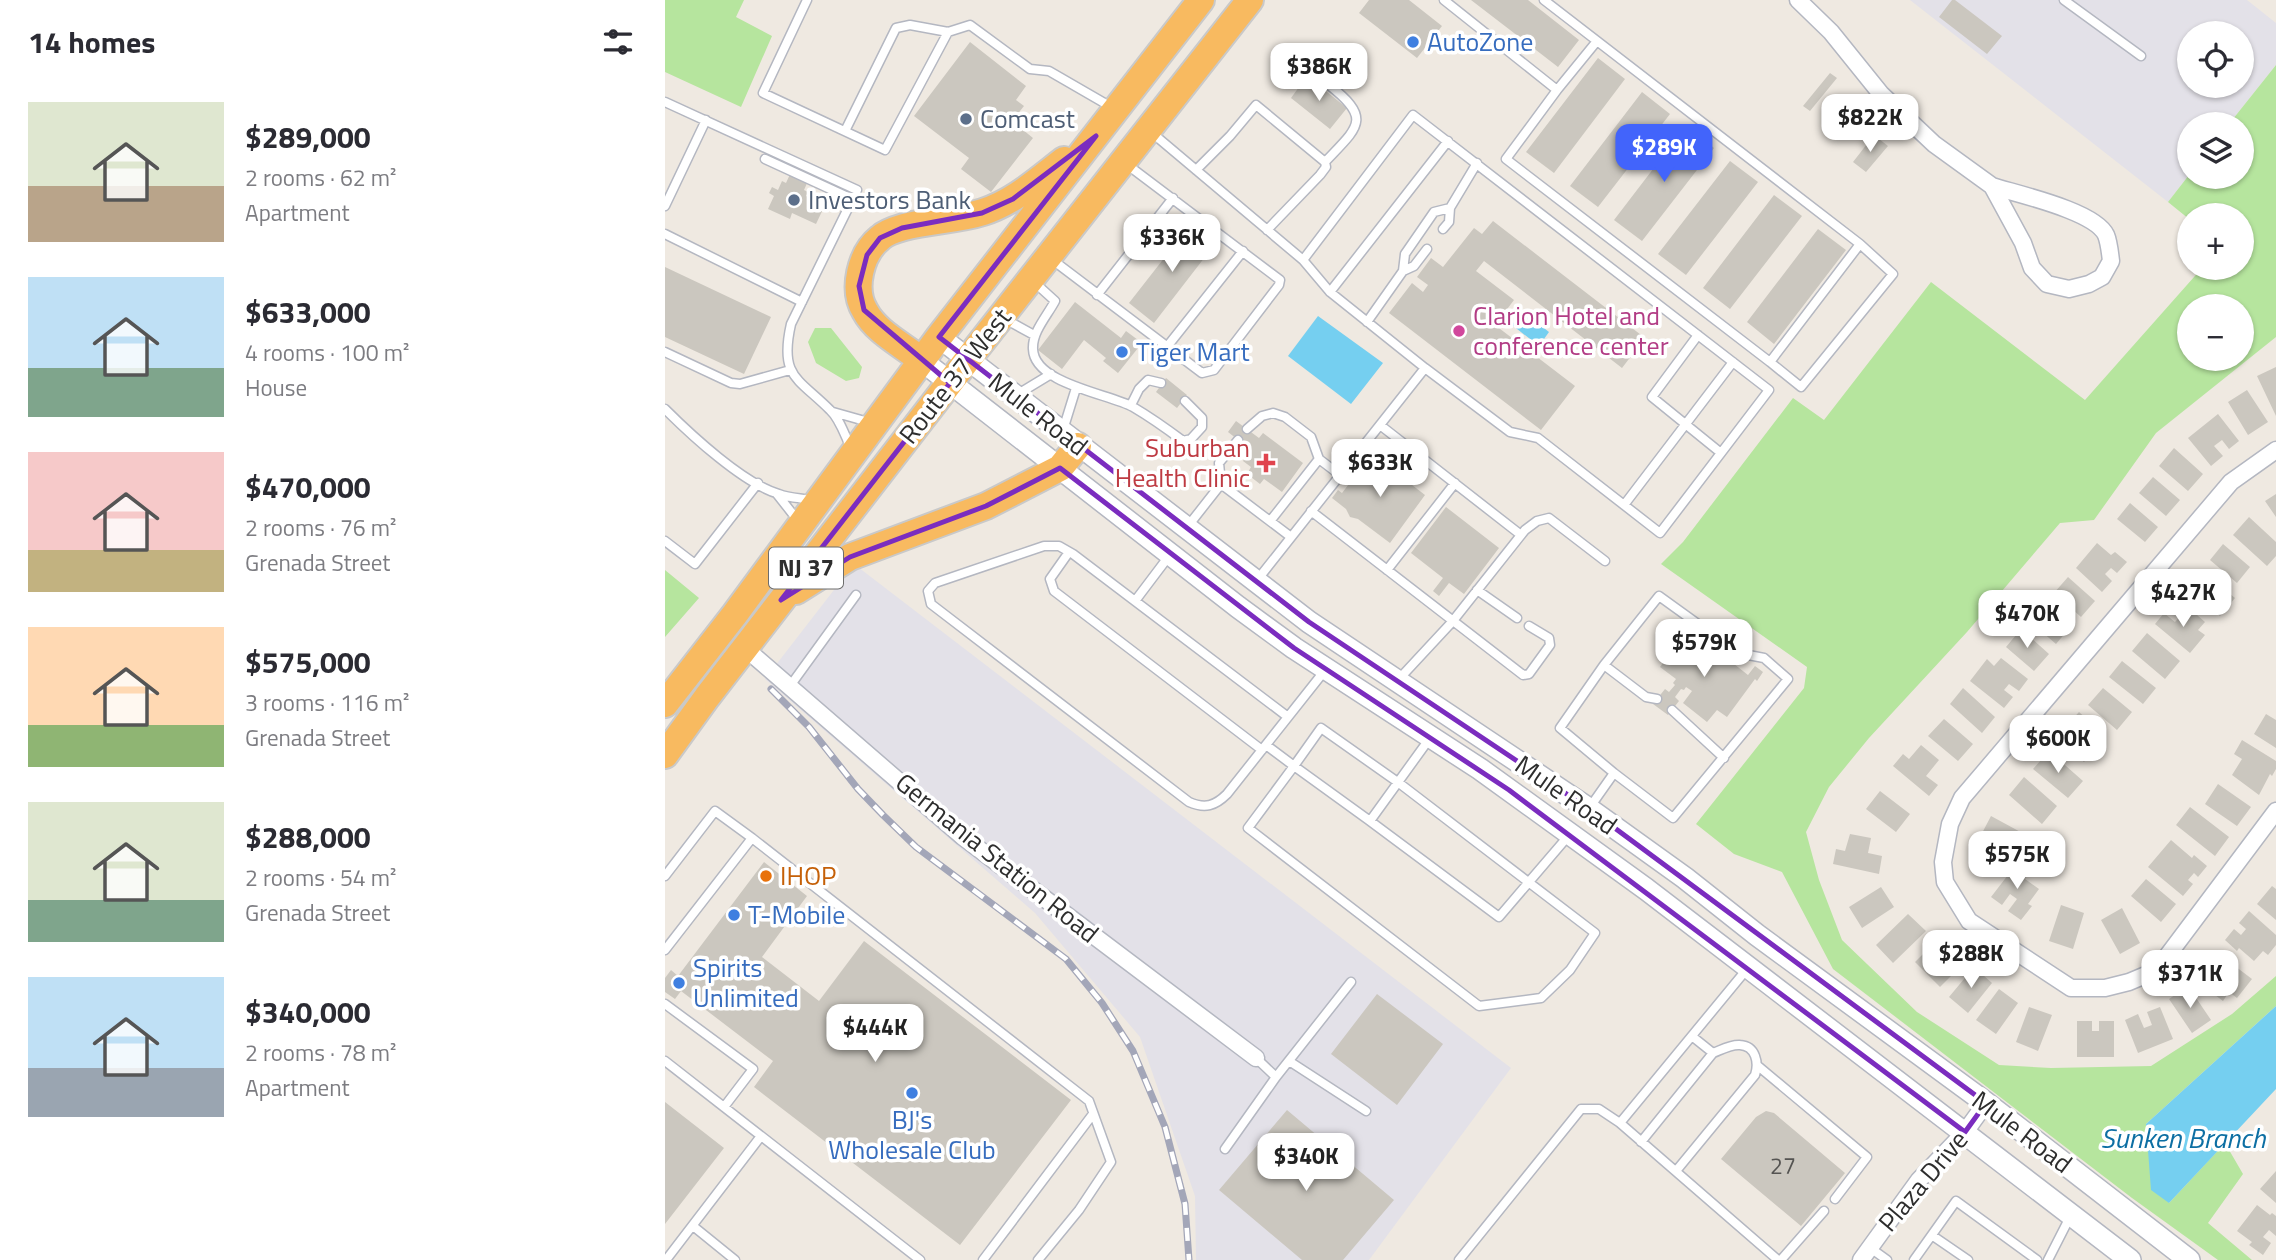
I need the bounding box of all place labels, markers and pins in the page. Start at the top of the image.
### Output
place label: AutoZone [1427,22,1533,61]
marker: AutoZone [1405,34,1421,50]
pin: $386K [1270,43,1368,103]
pin: $822K [1821,94,1919,154]
place label: Comcast [980,99,1075,138]
marker: Comcast [958,111,974,127]
pin: $289K [1615,124,1713,184]
place label: Investors Bank [808,180,971,219]
marker: Investors Bank [786,192,802,208]
pin: $336K [1123,215,1221,274]
place label: Clarion Hotel and conference center [1473,296,1669,365]
marker: Clarion Hotel and conference center [1451,323,1467,339]
place label: Tiger Mart [1136,332,1250,371]
marker: Tiger Mart [1114,344,1130,360]
place label: Suburban Health Clinic [1115,428,1250,497]
pin: $633K [1331,440,1429,499]
marker: Suburban Health Clinic [1256,453,1276,473]
pin: $427K [2134,570,2232,629]
pin: $470K [1978,590,2076,650]
pin: $579K [1655,620,1753,679]
pin: $600K [2009,716,2107,775]
pin: $575K [1968,832,2066,891]
place label: IHOP [780,856,837,895]
marker: IHOP [758,868,774,884]
place label: T-Mobile [748,895,845,934]
marker: T-Mobile [726,907,742,923]
pin: $288K [1922,930,2020,990]
place label: Spirits Unlimited [693,948,799,1017]
pin: $371K [2141,950,2239,1010]
marker: Spirits Unlimited [671,975,687,991]
pin: $444K [826,1004,924,1064]
marker: BJ's Wholesale Club [904,1085,920,1101]
place label: BJ's Wholesale Club [828,1100,996,1169]
pin: $340K [1257,1134,1355,1193]

